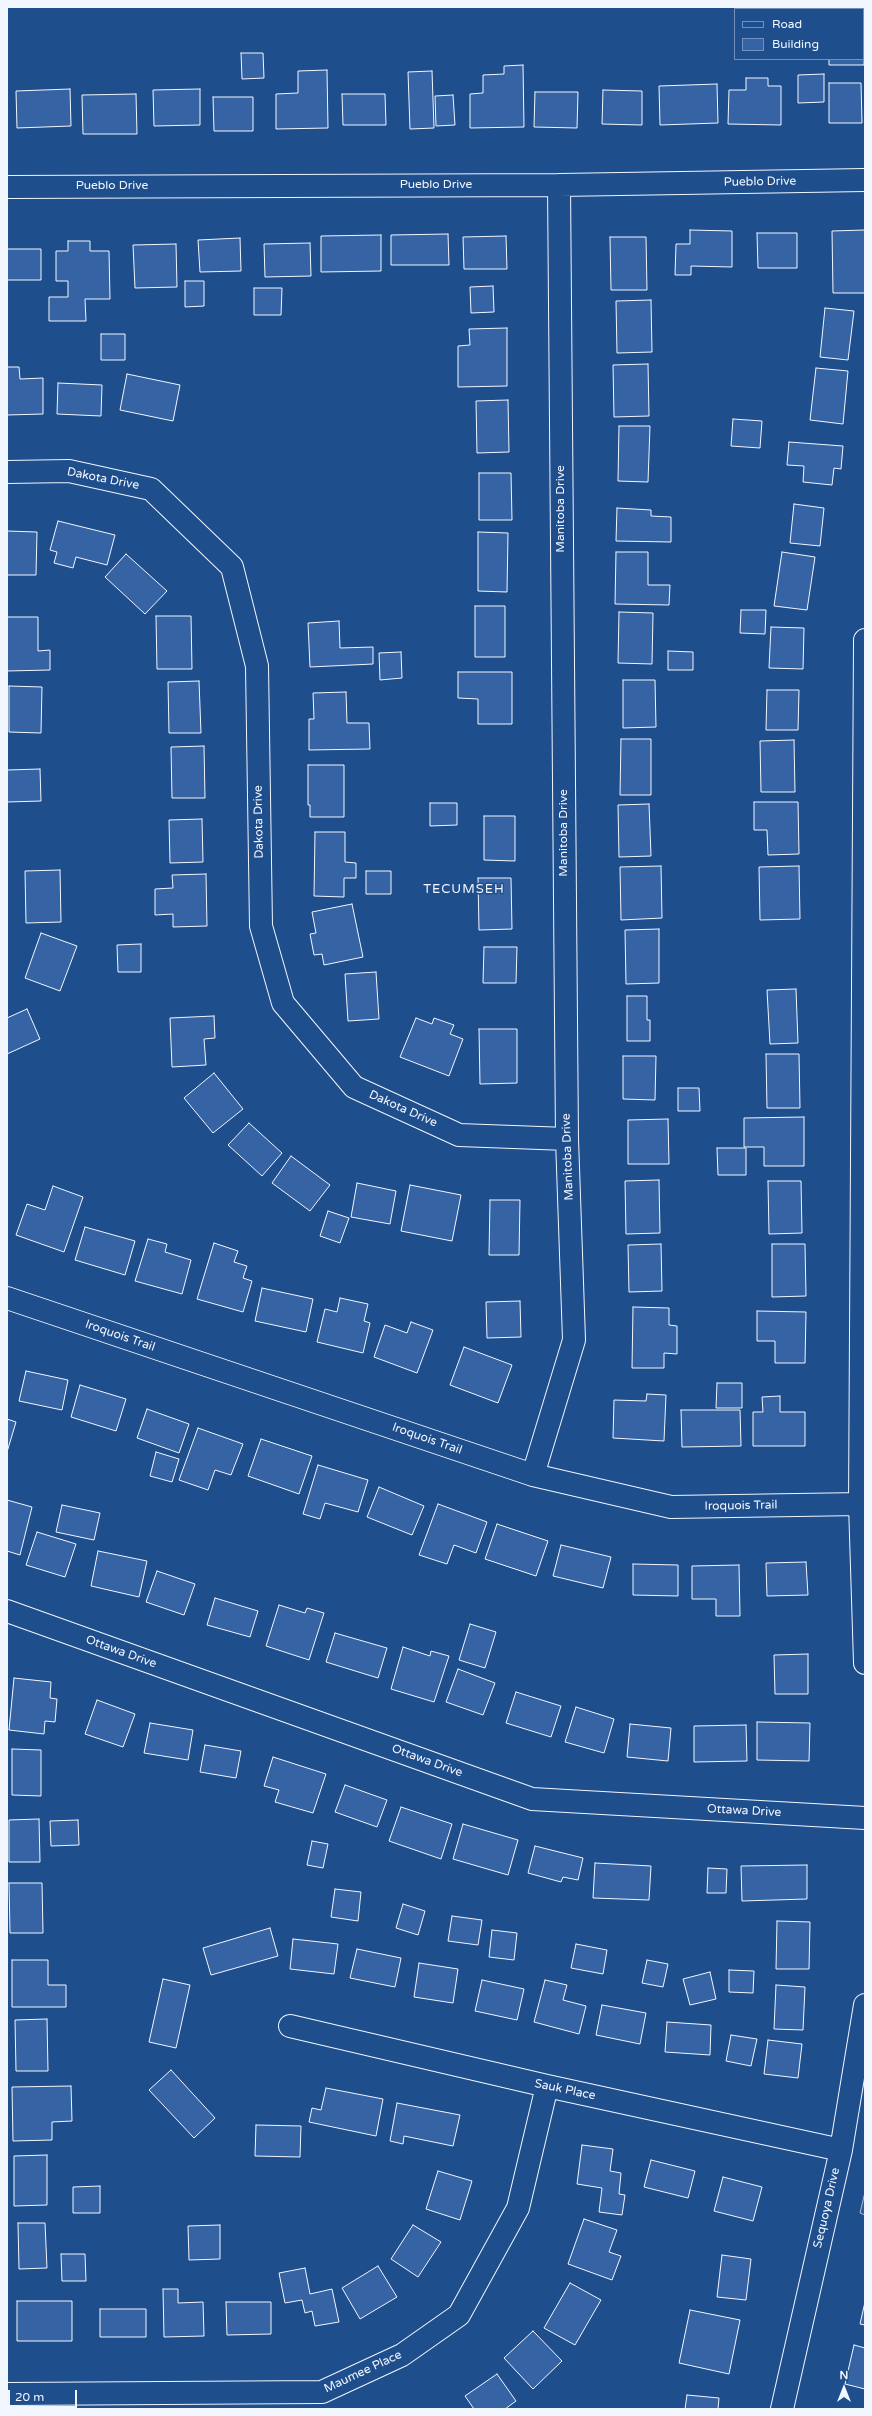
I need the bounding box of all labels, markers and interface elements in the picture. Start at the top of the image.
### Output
legend [734,8,864,60]
text: Road [772,17,802,31]
text: Building [772,37,819,51]
street label: Pueblo Drive [724,174,796,190]
street label: Pueblo Drive [400,178,472,192]
street label: Pueblo Drive [76,179,148,193]
street label: Dakota Drive [66,465,140,493]
street label: Manitoba Drive [554,465,568,553]
street label: Dakota Drive [251,785,267,859]
street label: Manitoba Drive [557,789,571,877]
district label: TECUMSEH [423,882,505,898]
street label: Dakota Drive [367,1088,439,1130]
street label: Manitoba Drive [559,1113,577,1201]
street label: Iroquois Trail [83,1317,157,1355]
street label: Iroquois Trail [390,1420,464,1458]
street label: Iroquois Trail [704,1498,778,1514]
street label: Ottawa Drive [84,1633,158,1671]
street label: Ottawa Drive [390,1742,464,1780]
street label: Ottawa Drive [706,1802,782,1820]
street label: Sauk Place [533,2077,597,2103]
street label: Sequoya Drive [811,2166,843,2250]
street label: Maumee Place [322,2348,404,2396]
north arrow [824,2368,864,2408]
text: N [840,2369,848,2382]
scale bar [10,2382,79,2408]
text: 20 m [15,2390,44,2404]

